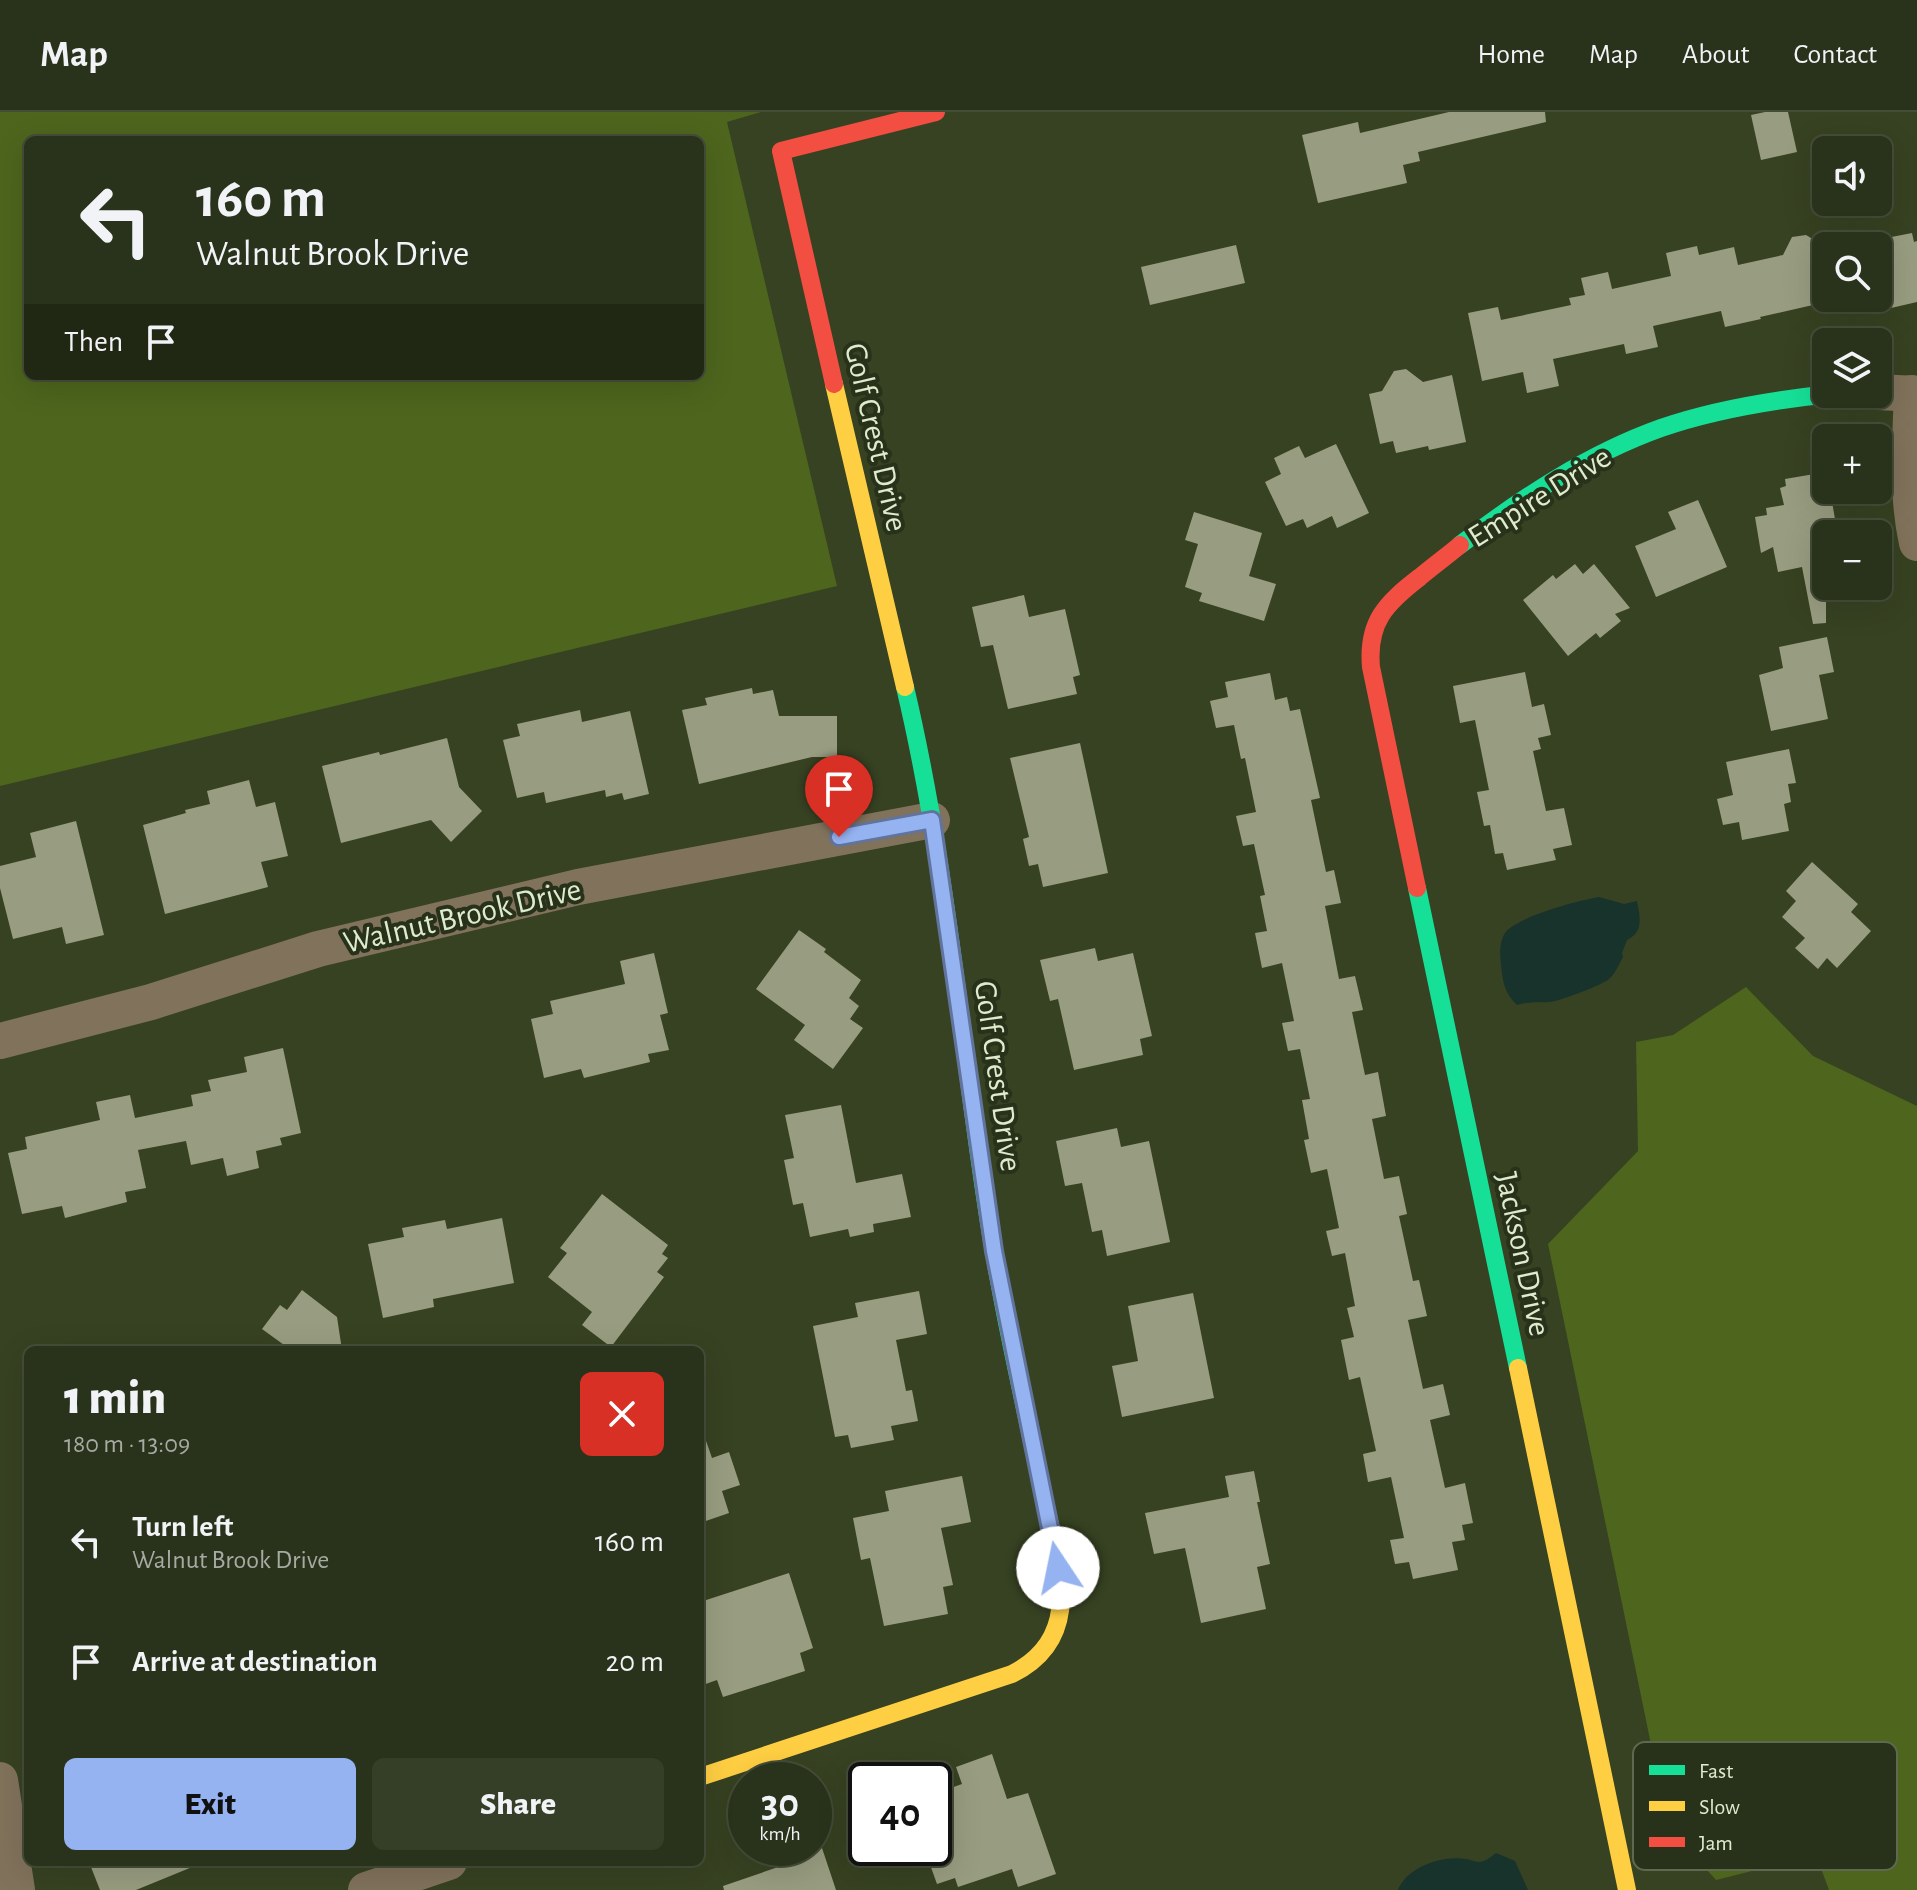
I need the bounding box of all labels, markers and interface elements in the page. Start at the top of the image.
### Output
text: Map [40,36,108,74]
text: Home [1478,41,1545,69]
text: Map [1589,41,1638,69]
text: About [1682,41,1750,69]
text: Contact [1794,41,1877,69]
map controls [1812,136,1892,600]
button: sound [1812,136,1892,216]
icon: left [64,168,168,272]
text: 160 m [196,171,326,227]
button: search [1812,232,1892,312]
text: Walnut Brook Drive [196,236,469,272]
icon: arrive [139,320,183,364]
text: Then [64,327,123,357]
button: layers [1812,328,1892,408]
street label: Golf Crest Drive [839,340,913,534]
button: + [1812,424,1892,504]
street label: Empire Drive [1463,440,1617,553]
button: − [1812,520,1892,600]
pin [805,755,873,837]
icon: arrive [817,767,861,811]
street label: Walnut Brook Drive [340,873,584,959]
street label: Golf Crest Drive [969,979,1027,1173]
street label: Jackson Drive [1490,1169,1556,1339]
button: close [580,1372,664,1456]
text: 1 min [64,1375,166,1423]
text: 180 m · 13:09 [64,1431,190,1457]
text: Turn left [132,1512,233,1542]
icon: left [64,1520,108,1564]
position arrow [1016,1526,1100,1610]
text: 160 m [595,1527,664,1557]
text: Walnut Brook Drive [132,1547,329,1573]
icon: arrive [64,1640,108,1684]
text: Arrive at destination [132,1647,378,1677]
text: 20 m [606,1647,664,1677]
legend [1633,1742,1897,1870]
button: Exit [64,1758,356,1850]
button: Share [372,1758,664,1850]
text: Fast [1699,1760,1733,1782]
speed limit sign: 40 [848,1762,952,1866]
text: 30 [761,1784,799,1824]
text: Slow [1699,1796,1740,1818]
text: km/h [759,1824,801,1844]
text: Jam [1699,1832,1733,1854]

